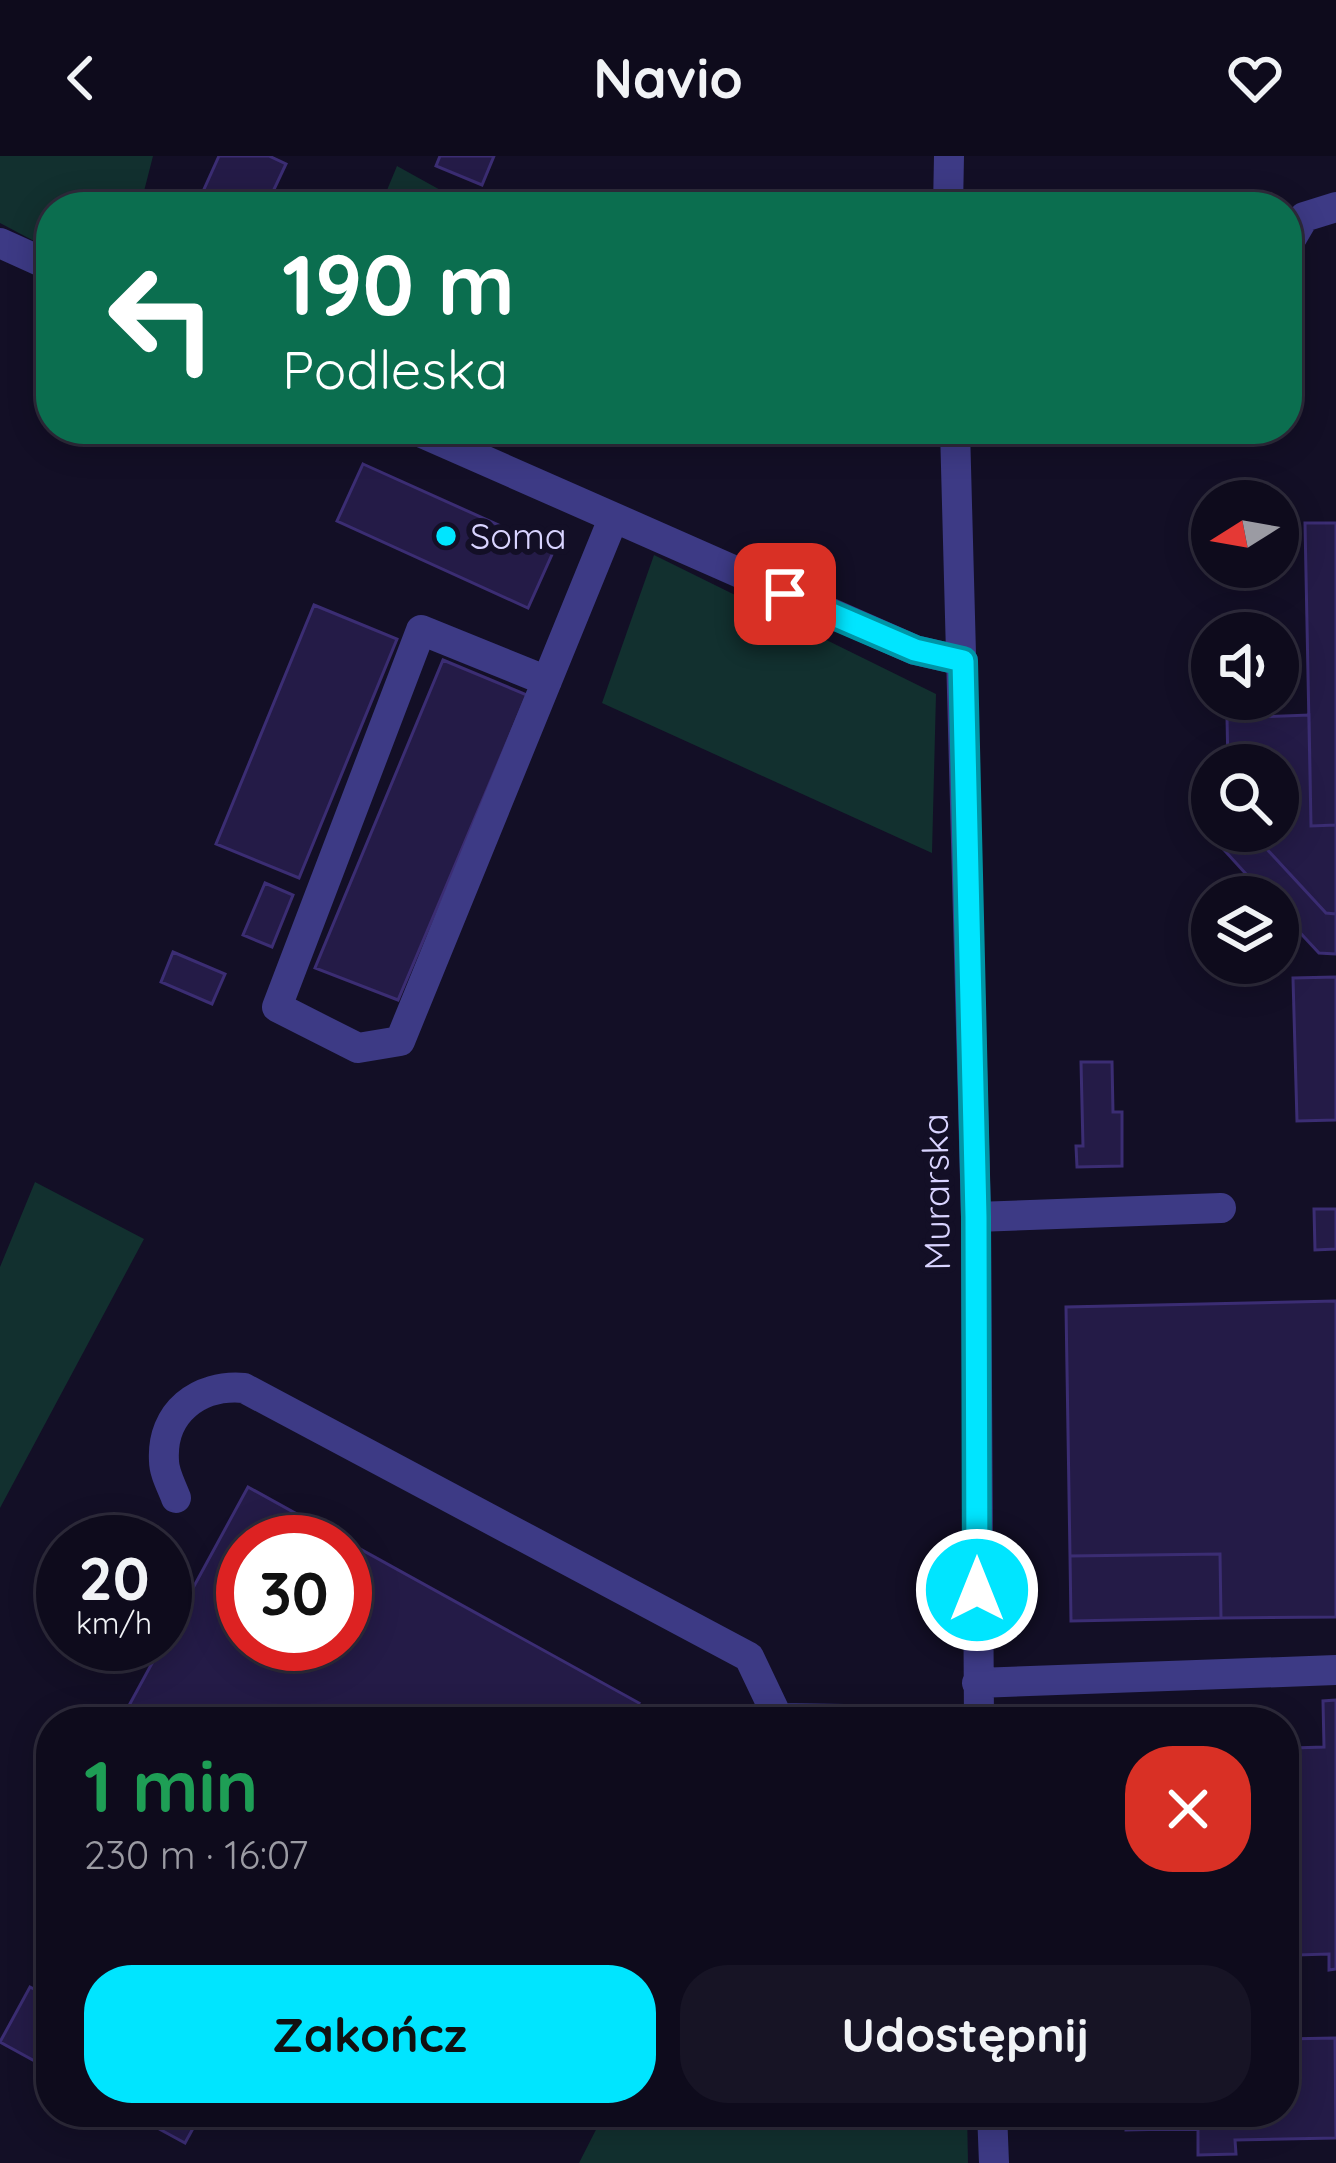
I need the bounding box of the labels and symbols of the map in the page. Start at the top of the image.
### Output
north arrow [1191,480,1299,588]
place label: Soma [470,513,567,558]
marker: Soma [433,523,459,549]
pin [734,543,836,645]
street label: Murarska [912,1113,959,1271]
speed limit sign: 30 [216,1515,372,1671]
position arrow [914,1527,1040,1653]

